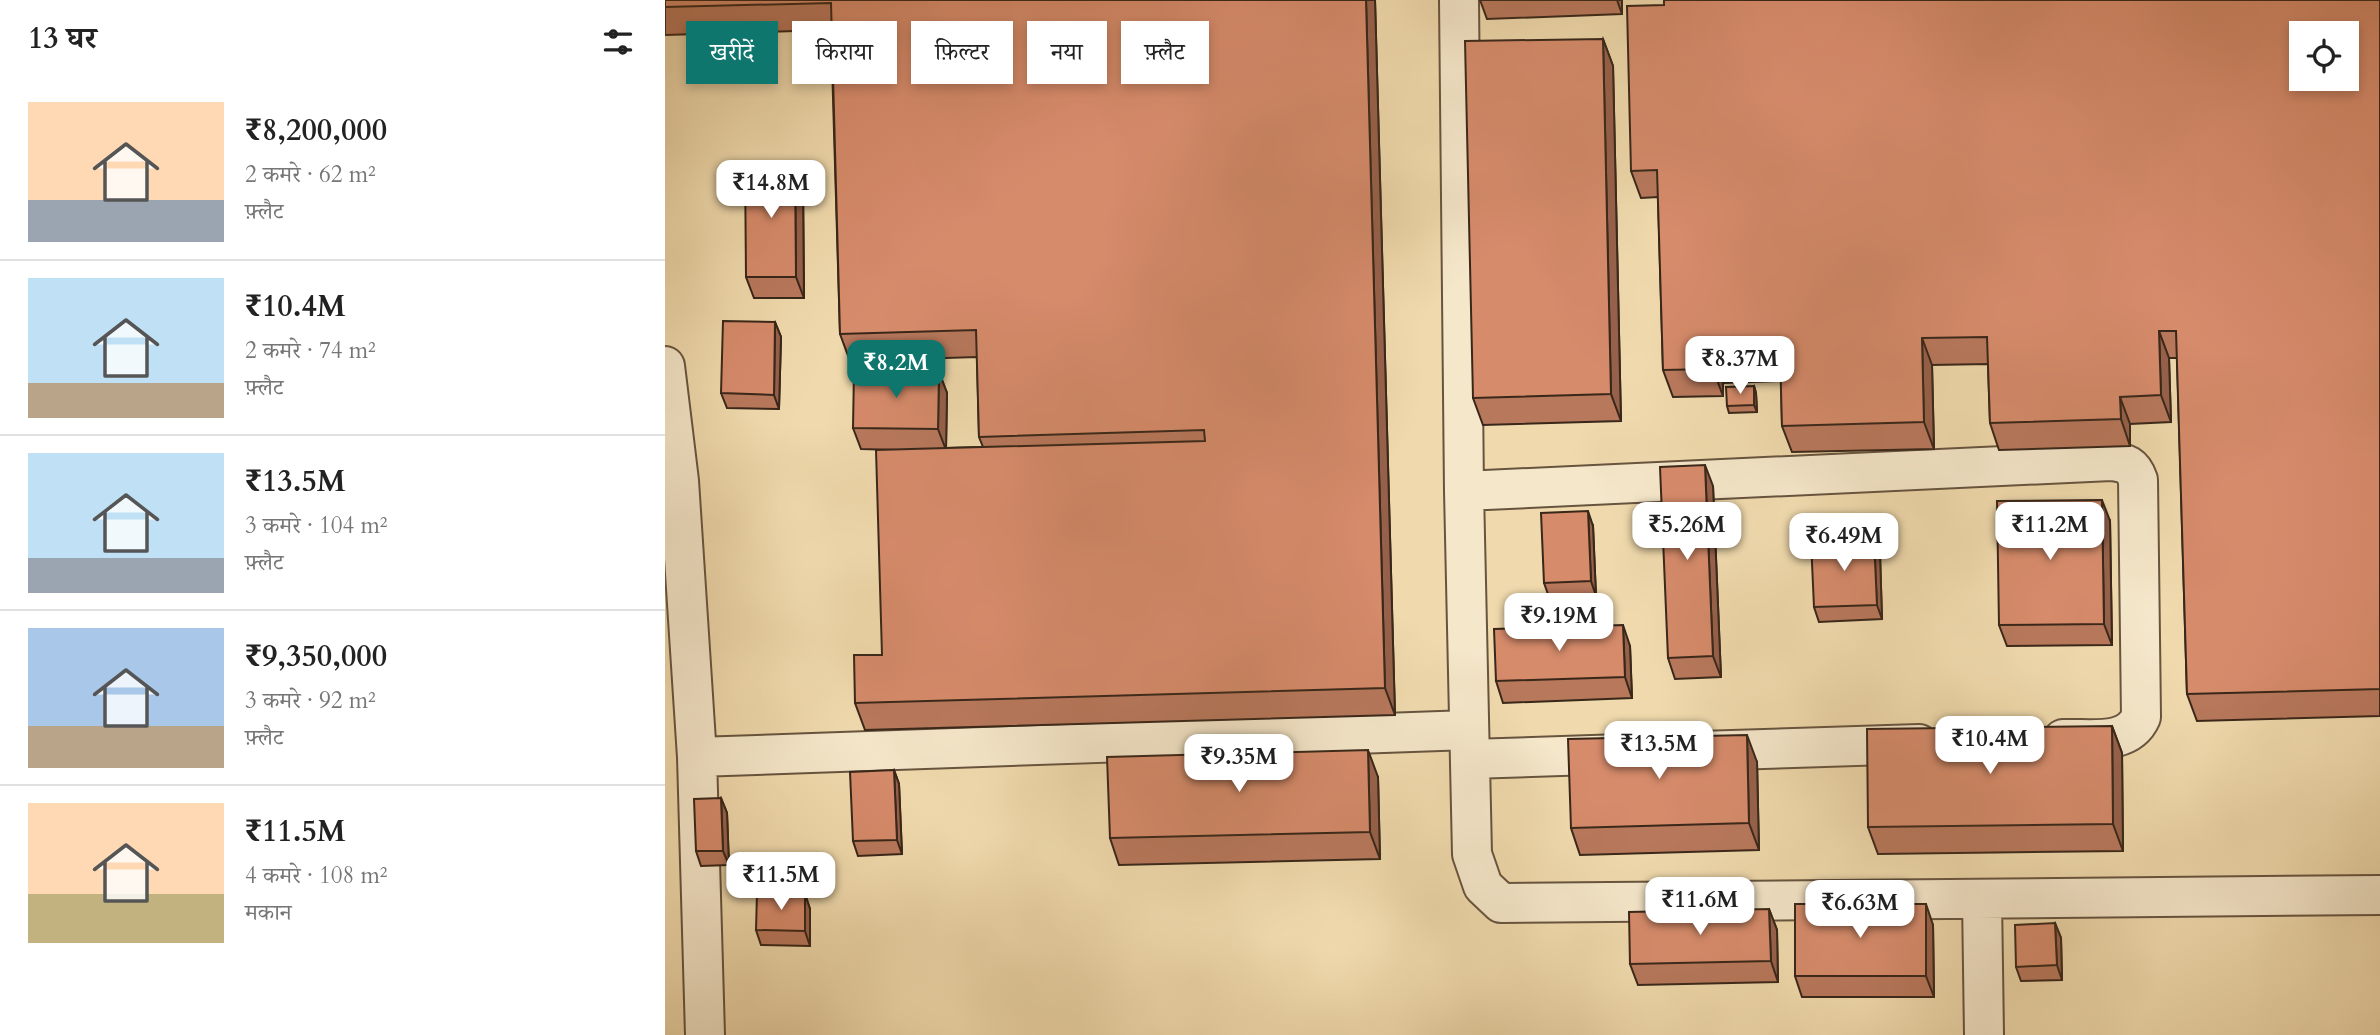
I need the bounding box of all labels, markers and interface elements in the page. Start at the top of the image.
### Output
text: 13 घर [28,18,97,59]
chip: खरीदें [686,21,778,84]
chip: किराया [792,21,897,84]
chip: फ़िल्टर [911,21,1013,84]
chip: नया [1027,21,1107,84]
chip: फ़्लैट [1121,21,1209,84]
map controls [2289,21,2359,91]
button: locate [2289,21,2359,91]
icon: filters [599,23,637,61]
text: ₹8,200,000 [245,110,387,151]
icon: home [84,130,168,214]
text: 2 कमरे · 62 m² [245,159,376,190]
pin: ₹14.8M [714,160,828,220]
text: ₹14.8M [732,167,810,198]
text: फ़्लैट [245,196,283,227]
text: ₹10.4M [245,286,346,327]
icon: home [84,306,168,390]
text: 2 कमरे · 74 m² [245,335,376,366]
pin: ₹8.37M [1683,336,1797,396]
pin: ₹8.2M [847,340,945,400]
text: ₹8.37M [1701,343,1779,374]
text: ₹8.2M [863,347,929,378]
text: फ़्लैट [245,372,283,403]
text: ₹13.5M [245,461,346,502]
icon: home [84,481,168,565]
pin: ₹5.26M [1630,503,1744,562]
pin: ₹11.2M [1993,503,2107,562]
text: ₹5.26M [1648,509,1726,540]
text: ₹11.2M [2011,509,2089,540]
text: 3 कमरे · 104 m² [245,510,388,541]
pin: ₹6.49M [1787,514,1901,573]
text: ₹6.49M [1805,520,1883,551]
text: फ़्लैट [245,547,283,578]
pin: ₹9.19M [1502,594,1616,653]
text: ₹9.19M [1520,600,1598,631]
text: ₹9,350,000 [245,636,387,677]
icon: home [84,656,168,740]
text: 3 कमरे · 92 m² [245,685,376,716]
pin: ₹10.4M [1933,716,2047,776]
text: फ़्लैट [245,722,283,753]
pin: ₹13.5M [1602,722,1716,781]
text: ₹10.4M [1951,723,2029,754]
text: ₹13.5M [1620,728,1698,759]
pin: ₹9.35M [1182,734,1296,794]
text: ₹9.35M [1200,741,1278,772]
text: ₹11.5M [245,811,346,852]
icon: home [84,831,168,915]
pin: ₹11.5M [724,852,838,912]
text: ₹11.5M [742,859,820,890]
text: 4 कमरे · 108 m² [245,860,388,891]
pin: ₹11.6M [1643,878,1757,937]
pin: ₹6.63M [1803,880,1917,940]
text: ₹11.6M [1661,884,1739,915]
text: ₹6.63M [1821,887,1899,918]
text: मकान [245,897,292,928]

